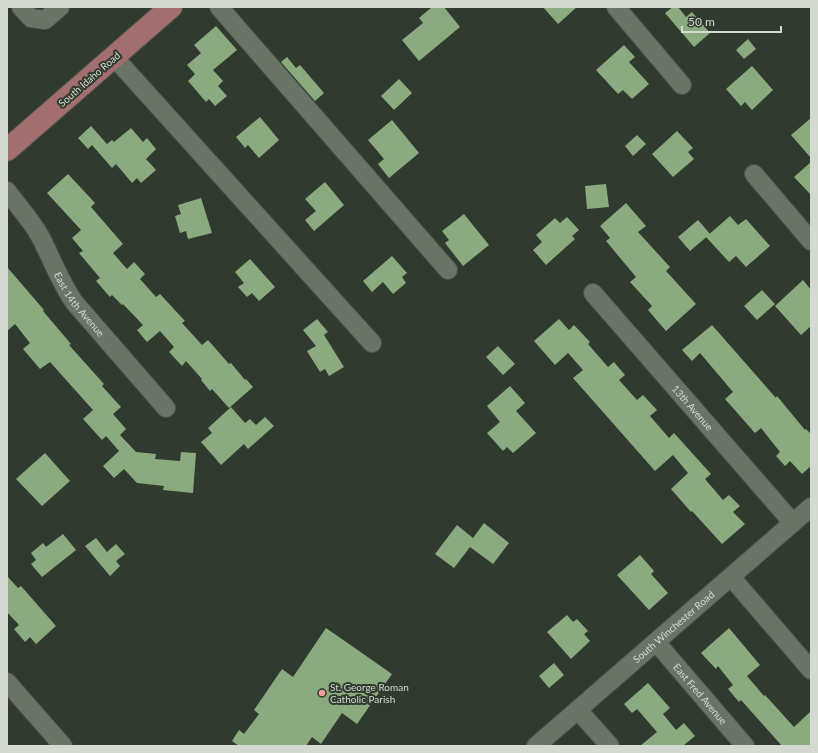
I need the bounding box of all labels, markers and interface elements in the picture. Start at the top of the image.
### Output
scale bar [682,8,781,34]
text: 50 m [688,14,715,29]
street label: South Idaho Road [56,49,122,109]
street label: East 14th Avenue [52,270,107,339]
street label: 13th Avenue [670,383,716,433]
street label: South Winchester Road [630,588,716,665]
street label: East Fred Avenue [671,661,730,726]
place label: St. George Roman Catholic Parish [330,681,409,705]
marker: St. George Roman Catholic Parish [317,688,327,698]

